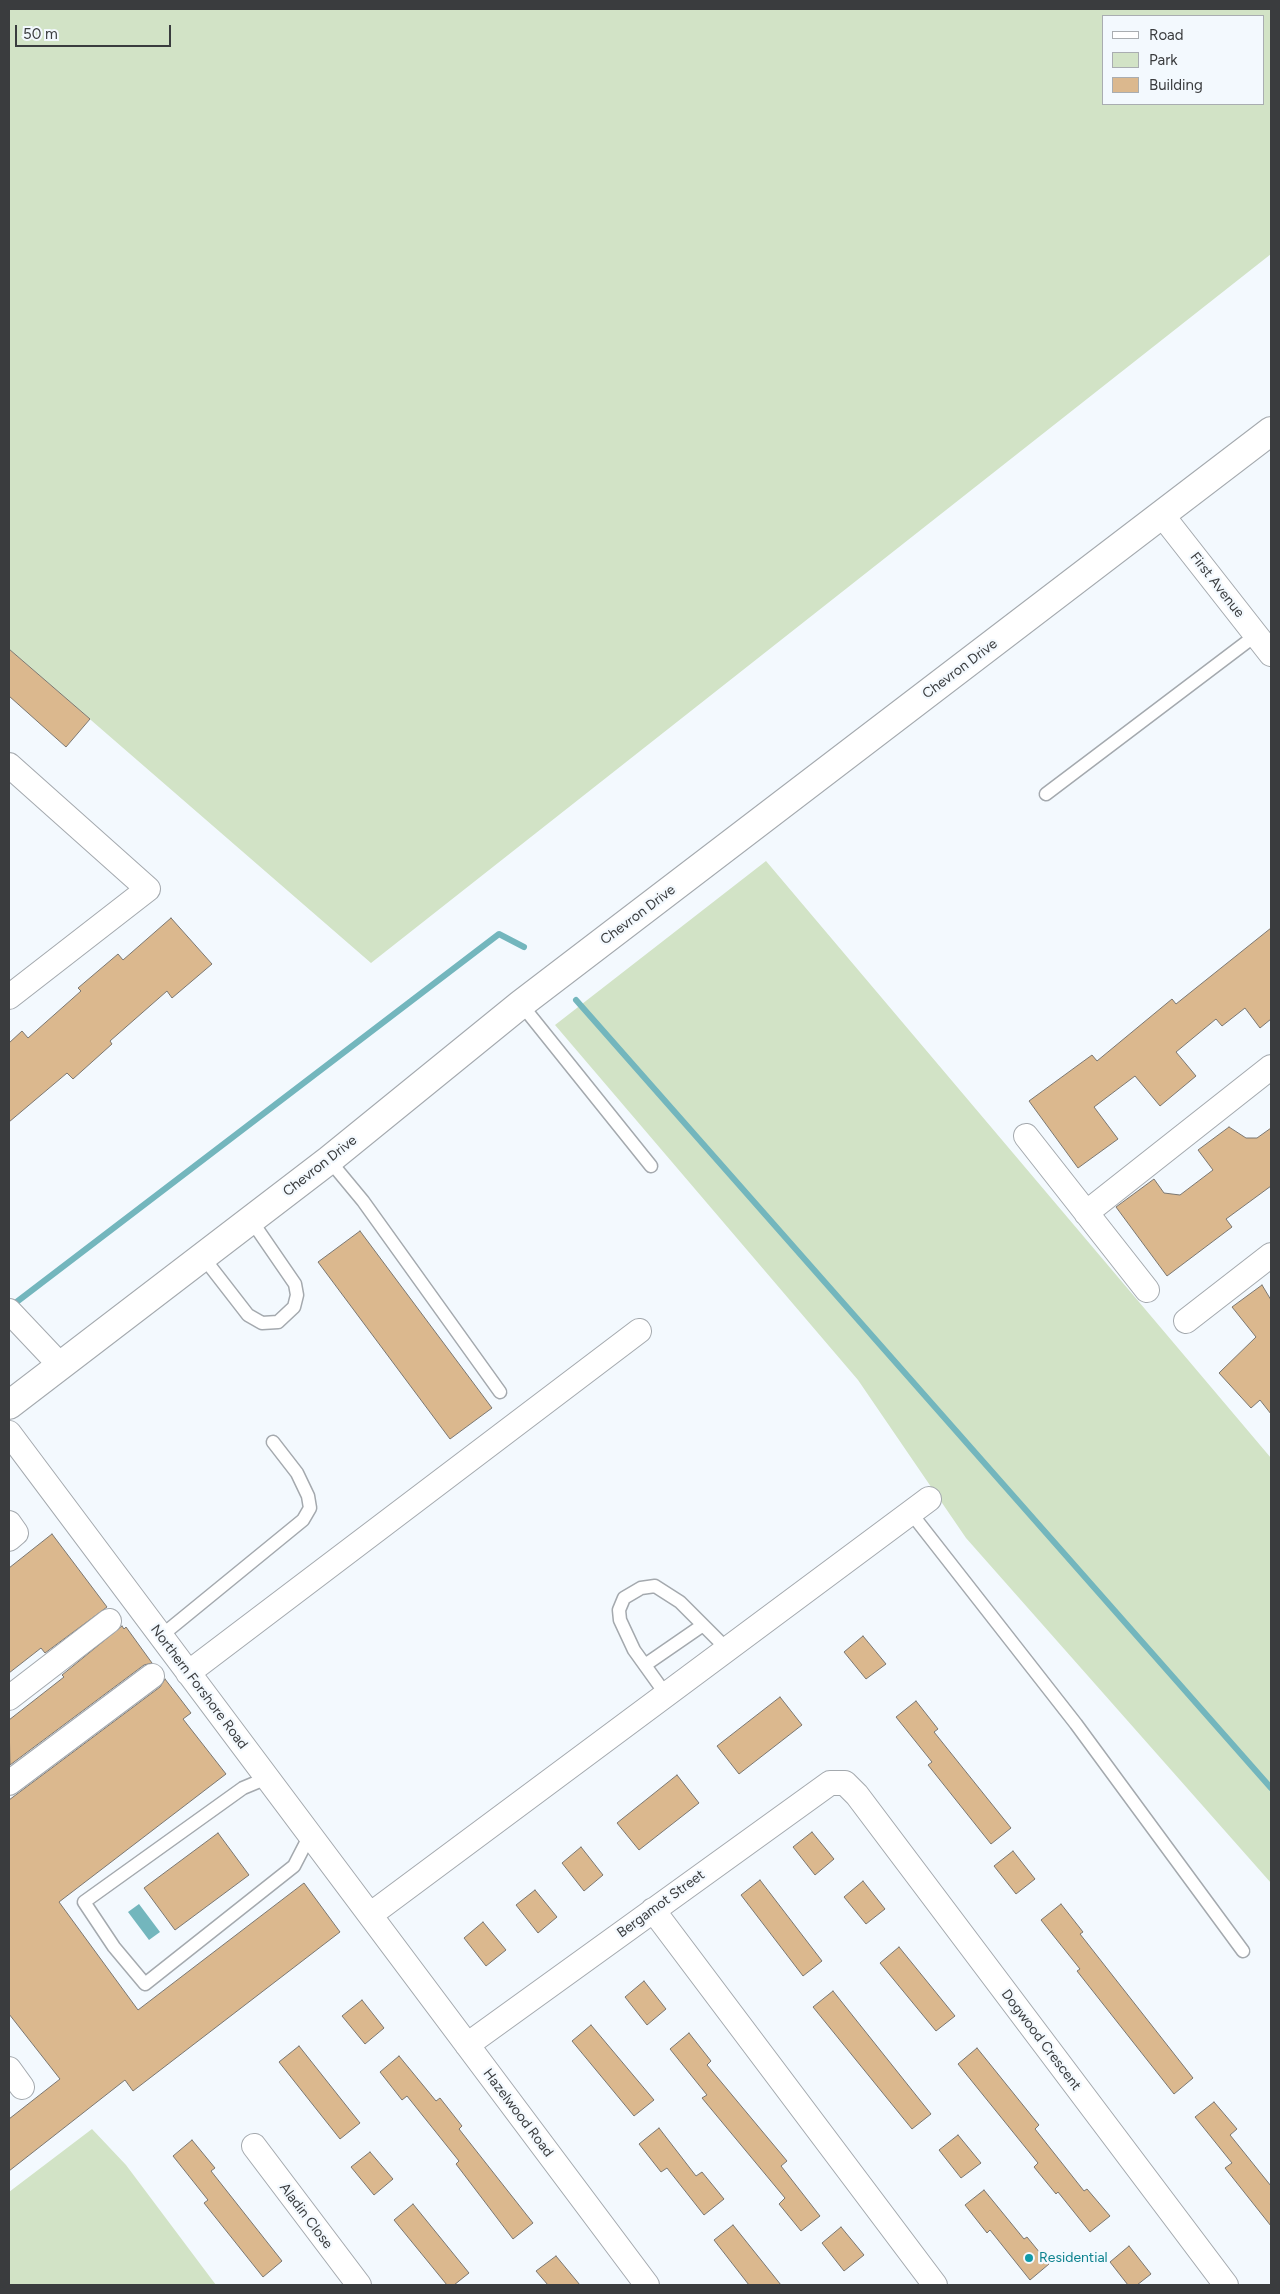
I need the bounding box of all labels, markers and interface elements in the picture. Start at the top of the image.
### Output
scale bar [18,15,174,47]
legend [1102,15,1265,105]
text: 50 m [23,25,58,43]
text: Road [1149,26,1184,44]
text: Park [1149,51,1178,69]
text: Building [1149,76,1203,94]
street label: First Avenue [1186,549,1248,621]
street label: Chevron Drive [919,635,1001,703]
street label: Chevron Drive [597,881,679,949]
street label: Chevron Drive [280,1132,360,1200]
street label: Northern Forshore Road [147,1622,251,1752]
street label: Bergamot Street [614,1867,708,1941]
street label: Dogwood Crescent [998,1986,1084,2094]
street label: Hazelwood Road [479,2066,557,2160]
street label: Aladin Close [276,2180,336,2252]
place label: Residential [1039,2250,1108,2266]
marker: Residential [1023,2252,1035,2264]

